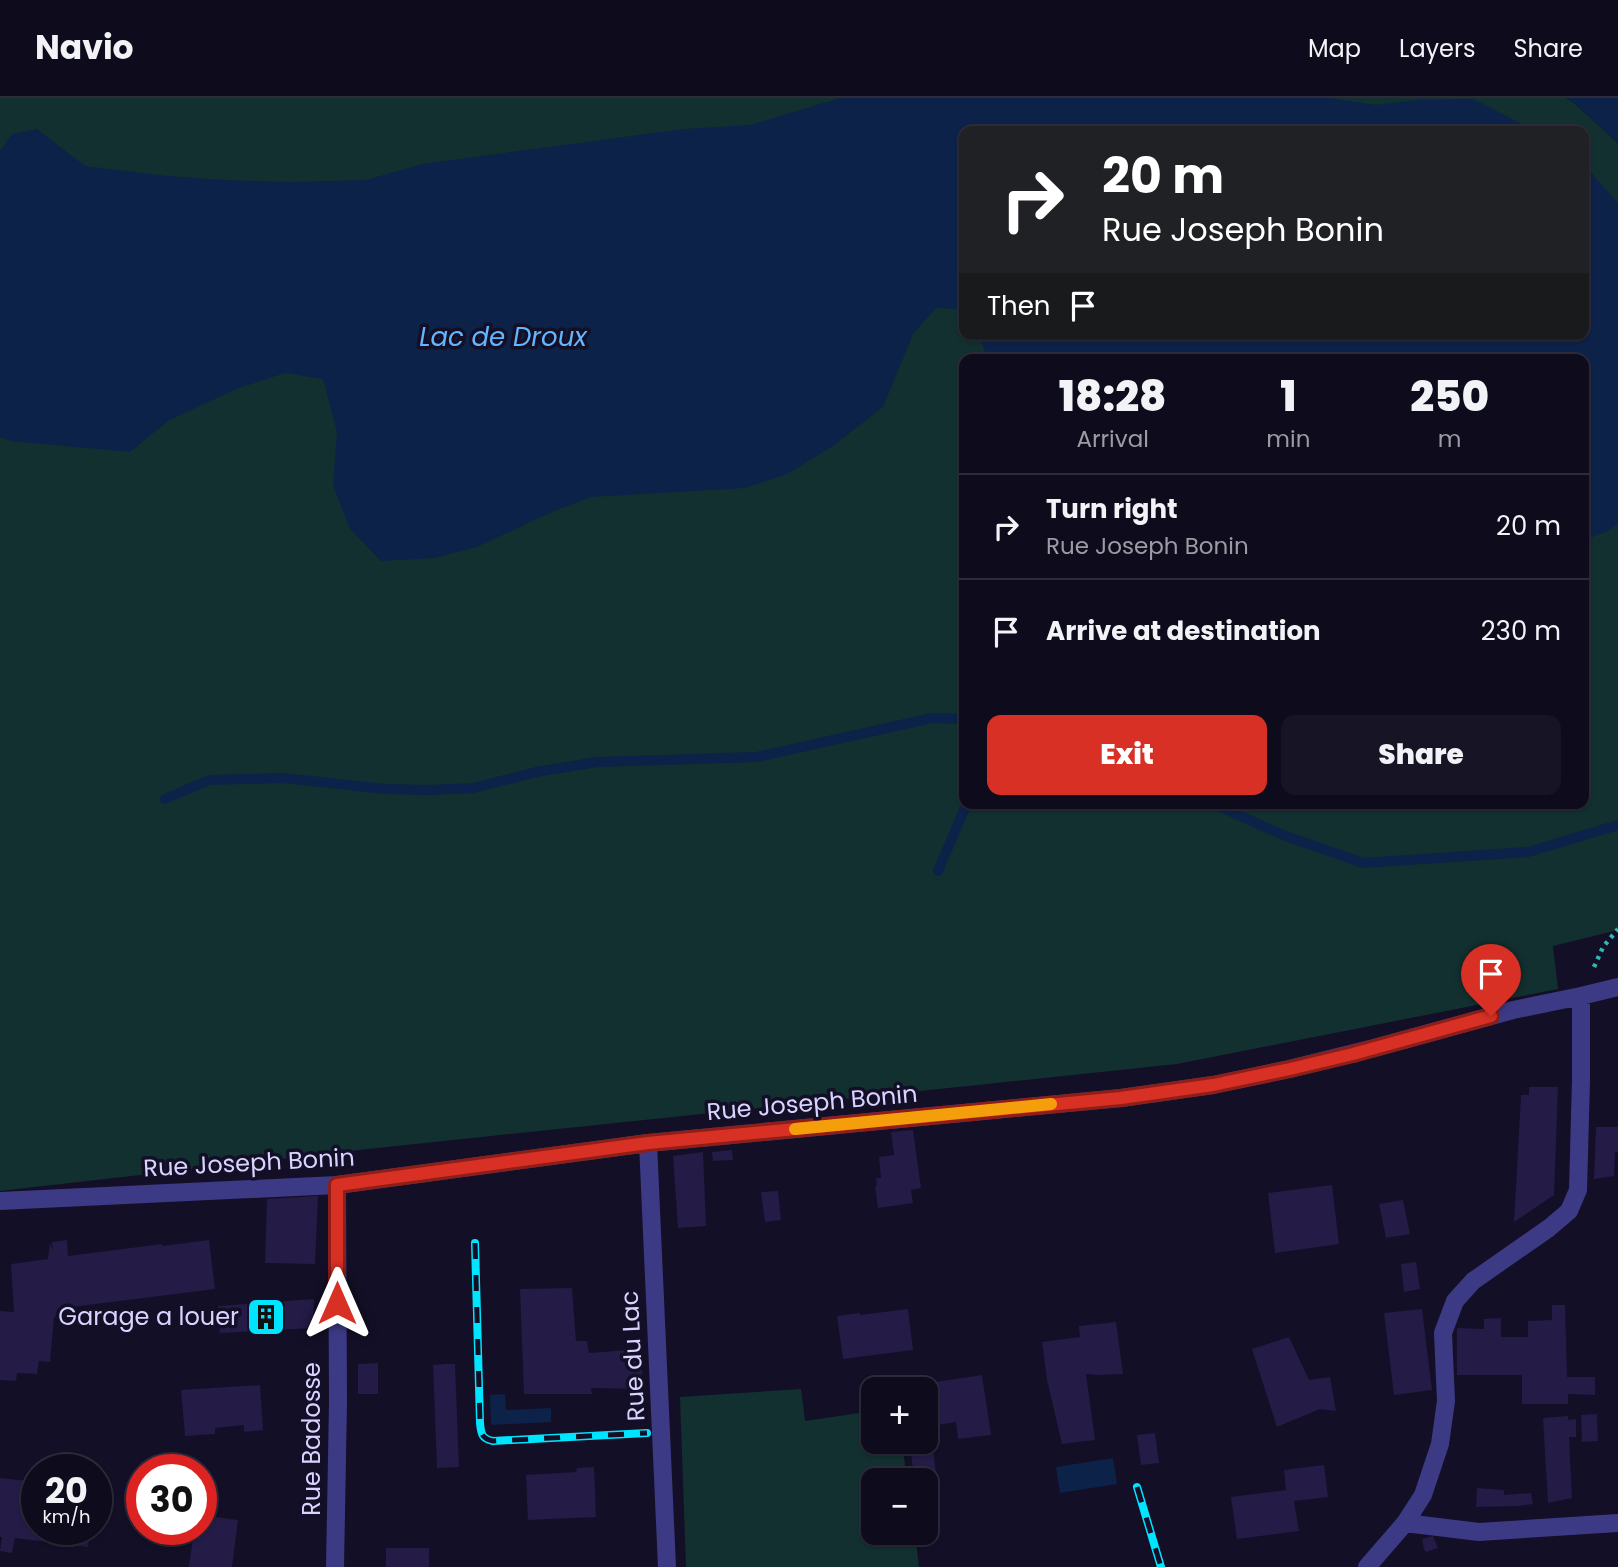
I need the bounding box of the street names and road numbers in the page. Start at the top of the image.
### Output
street label: Rue Joseph Bonin [705,1077,919,1128]
street label: Rue Joseph Bonin [143,1140,355,1185]
street label: Rue du Lac [613,1290,652,1422]
street label: Rue Badosse [295,1362,328,1516]

